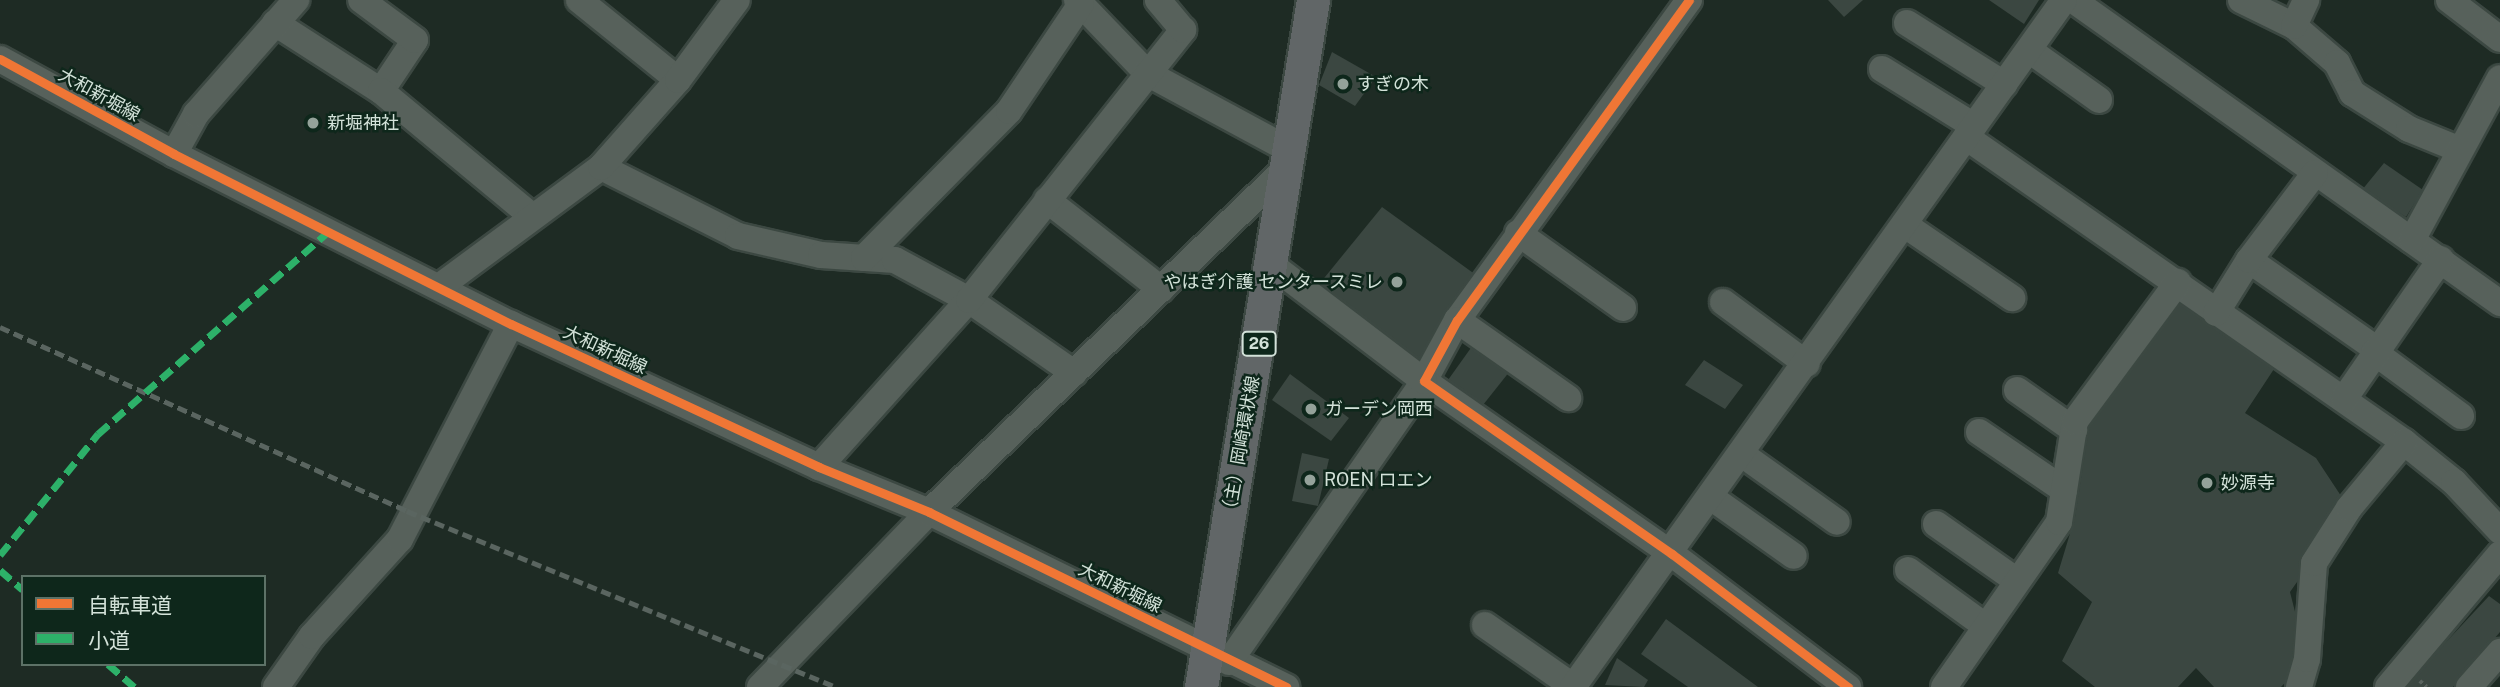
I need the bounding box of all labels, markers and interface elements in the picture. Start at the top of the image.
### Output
street label: 大和新堀線 [54,64,144,126]
place label: すぎの木 [1357,73,1429,95]
marker: すぎの木 [1335,76,1351,92]
place label: 新堀神社 [327,112,399,134]
marker: 新堀神社 [305,115,321,131]
place label: やはぎ介護 センタースミレ [1163,271,1383,293]
marker: やはぎ介護 センタースミレ [1389,274,1405,290]
street label: 大和新堀線 [560,321,650,379]
road number: 26 [1242,332,1276,356]
street label: （主）岡崎環状線 [1218,374,1264,520]
place label: ガーデン岡西 [1325,398,1433,420]
marker: ガーデン岡西 [1303,401,1319,417]
place label: ROEN ロエン [1324,469,1432,491]
marker: ROEN ロエン [1302,472,1318,488]
place label: 妙源寺 [2221,472,2275,494]
marker: 妙源寺 [2199,475,2215,491]
street label: 大和新堀線 [1075,559,1165,617]
legend [21,575,266,666]
text: 自転車道 [88,593,172,618]
text: 小道 [88,628,130,653]

